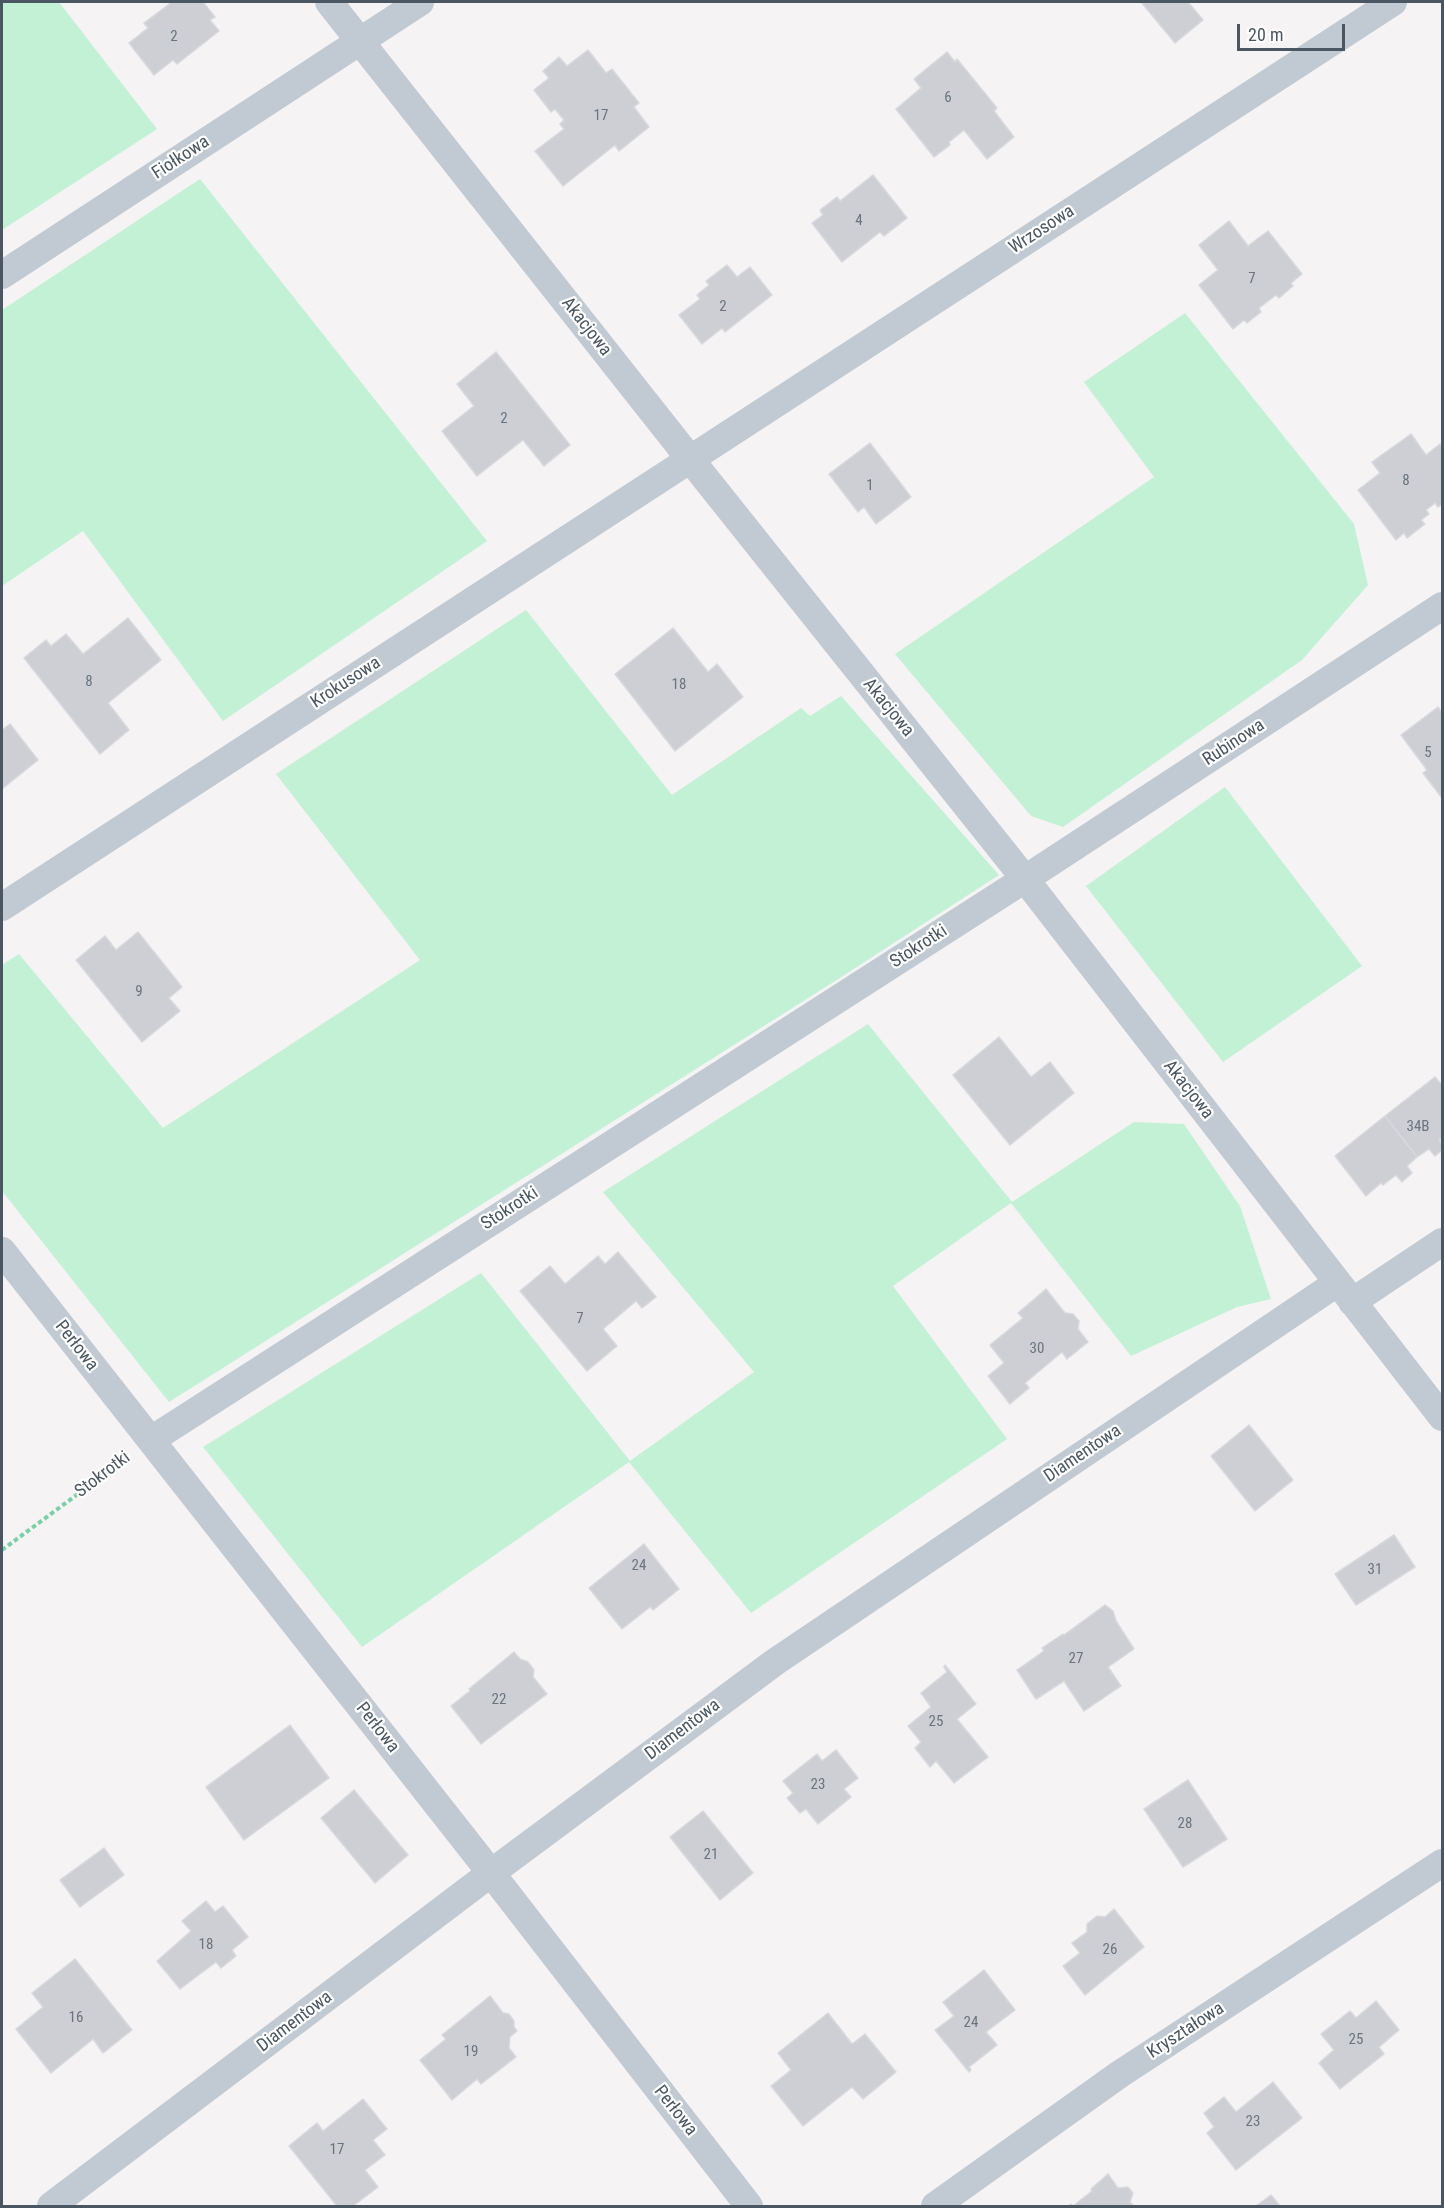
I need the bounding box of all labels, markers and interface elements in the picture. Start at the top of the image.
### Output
scale bar [1240,12,1348,50]
text: 20 m [1248,24,1283,45]
house number: 2 [170,28,178,46]
house number: 6 [944,89,952,107]
house number: 17 [594,107,608,125]
street label: Fiołkowa [148,132,214,184]
street label: Wrzosowa [1005,201,1079,259]
house number: 4 [855,212,863,230]
house number: 7 [1248,270,1256,288]
street label: Akacjowa [556,293,616,361]
house number: 2 [719,298,727,316]
house number: 2 [500,410,508,428]
house number: 8 [1402,472,1410,490]
house number: 1 [866,477,874,495]
street label: Krokusowa [307,653,385,713]
house number: 8 [85,673,93,691]
street label: Akacjowa [858,674,918,742]
house number: 18 [672,676,686,694]
street label: Rubinowa [1199,715,1269,771]
house number: 5 [1424,744,1432,762]
street label: Stokrotki [886,921,952,973]
house number: 9 [135,983,143,1001]
street label: Akacjowa [1158,1056,1218,1124]
house number: 34B [1407,1118,1429,1136]
street label: Stokrotki [477,1183,543,1235]
house number: 7 [576,1310,584,1328]
street label: Perłowa [50,1317,102,1375]
house number: 30 [1030,1340,1044,1358]
street label: Diamentowa [1040,1420,1126,1488]
street label: Stokrotki [71,1447,135,1503]
house number: 24 [632,1557,646,1575]
house number: 31 [1368,1561,1382,1579]
house number: 27 [1069,1650,1083,1668]
house number: 22 [492,1691,506,1709]
street label: Diamentowa [641,1695,725,1765]
street label: Perłowa [351,1699,403,1757]
house number: 25 [929,1713,943,1731]
house number: 23 [811,1776,825,1794]
house number: 28 [1178,1815,1192,1833]
house number: 21 [704,1846,718,1864]
house number: 18 [199,1936,213,1954]
house number: 26 [1103,1941,1117,1959]
street label: Diamentowa [253,1987,337,2057]
street label: Kryształowa [1144,1998,1228,2064]
house number: 16 [69,2009,83,2027]
house number: 24 [964,2014,978,2032]
house number: 25 [1349,2031,1363,2049]
house number: 19 [464,2043,478,2061]
street label: Perłowa [649,2082,701,2140]
house number: 23 [1246,2113,1260,2131]
house number: 17 [330,2141,344,2159]

